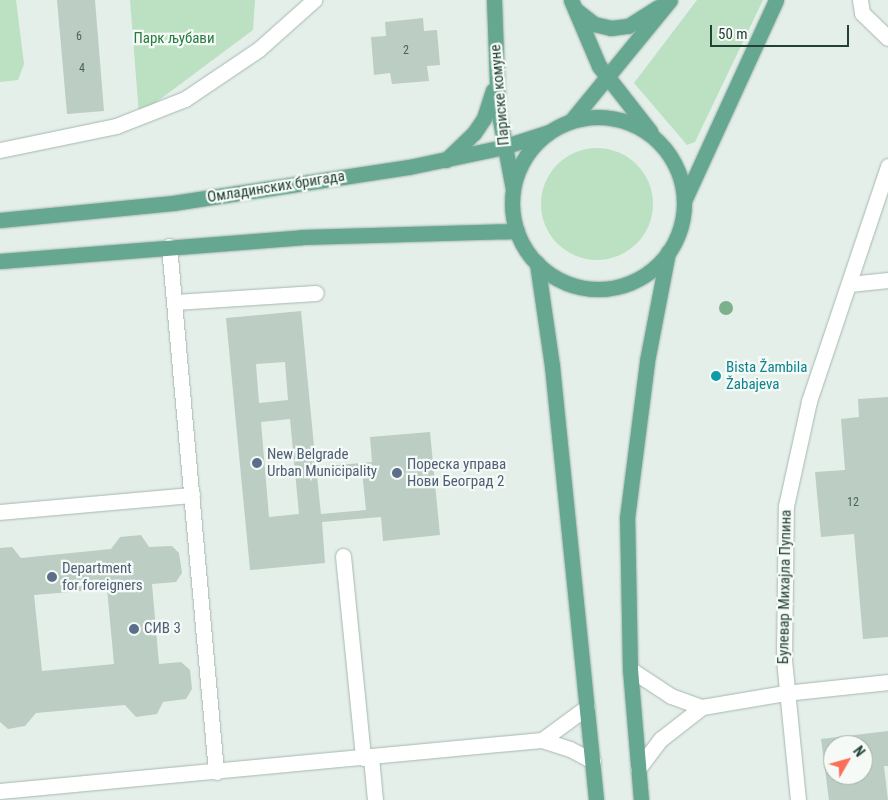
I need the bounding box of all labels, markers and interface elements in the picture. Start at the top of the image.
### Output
scale bar [713,15,852,47]
text: 50 m [718,25,748,43]
house number: 6 [76,30,82,44]
park label: Парк љубави [133,30,215,48]
house number: 2 [403,44,409,58]
street label: Париске комуне [487,44,513,146]
house number: 4 [79,62,85,76]
street label: Омладинских бригада [206,167,346,207]
place label: Bista Žambila Žabajeva [726,358,807,393]
marker: Bista Žambila Žabajeva [710,370,722,382]
place label: New Belgrade Urban Municipality [267,445,377,480]
place label: Пореска управа Нови Београд 2 [407,455,506,490]
marker: New Belgrade Urban Municipality [251,457,263,469]
marker: Пореска управа Нови Београд 2 [391,467,403,479]
house number: 12 [847,496,859,510]
street label: Булевар Михајла Пупина [775,510,795,664]
place label: Department for foreigners [62,559,143,594]
marker: Department for foreigners [46,571,58,583]
place label: СИВ 3 [144,620,181,638]
marker: СИВ 3 [128,623,140,635]
north arrow [823,735,873,785]
text: N [850,743,868,760]

